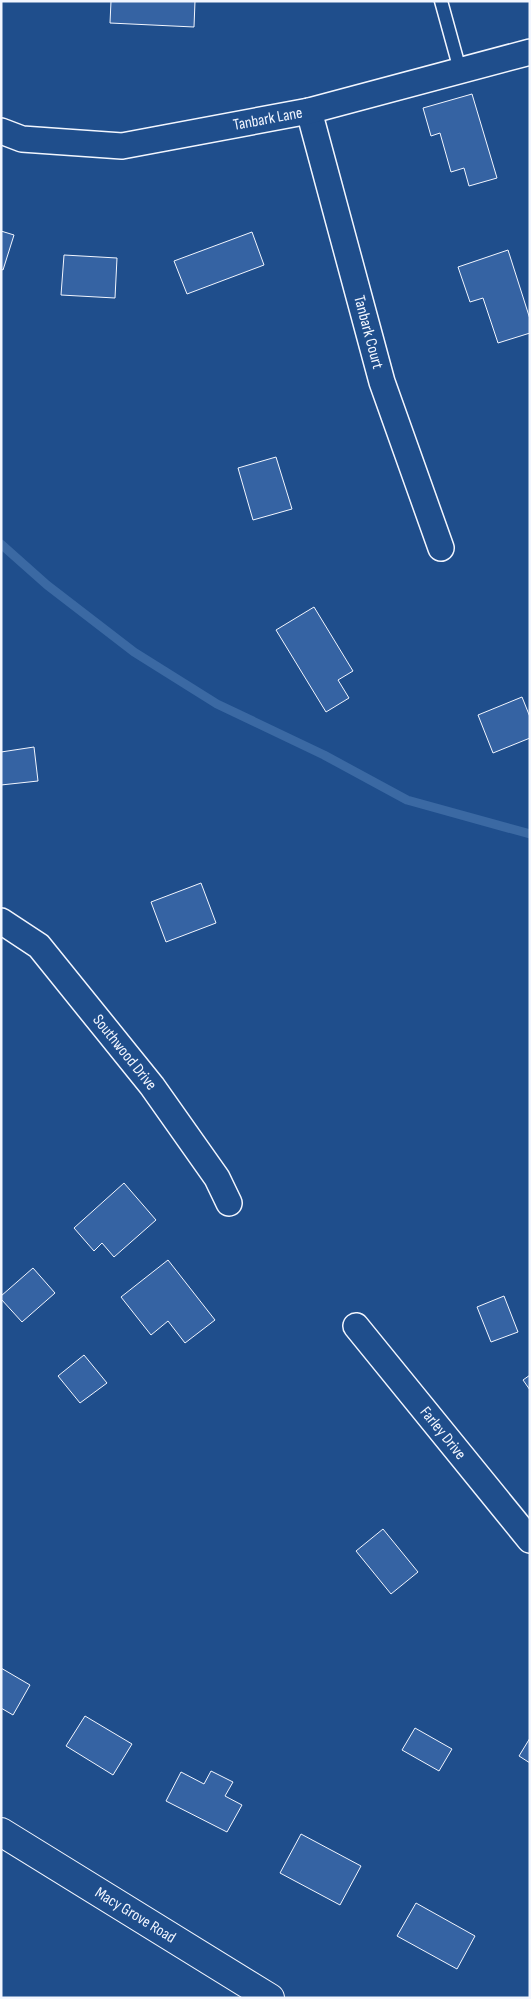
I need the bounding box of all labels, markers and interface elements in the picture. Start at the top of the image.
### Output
street label: Tanbark Lane [232,103,304,134]
street label: Tanbark Court [350,293,388,371]
street label: Southwood Drive [89,1011,161,1094]
street label: Farley Drive [416,1403,470,1463]
street label: Macy Grove Road [92,1883,179,1947]

